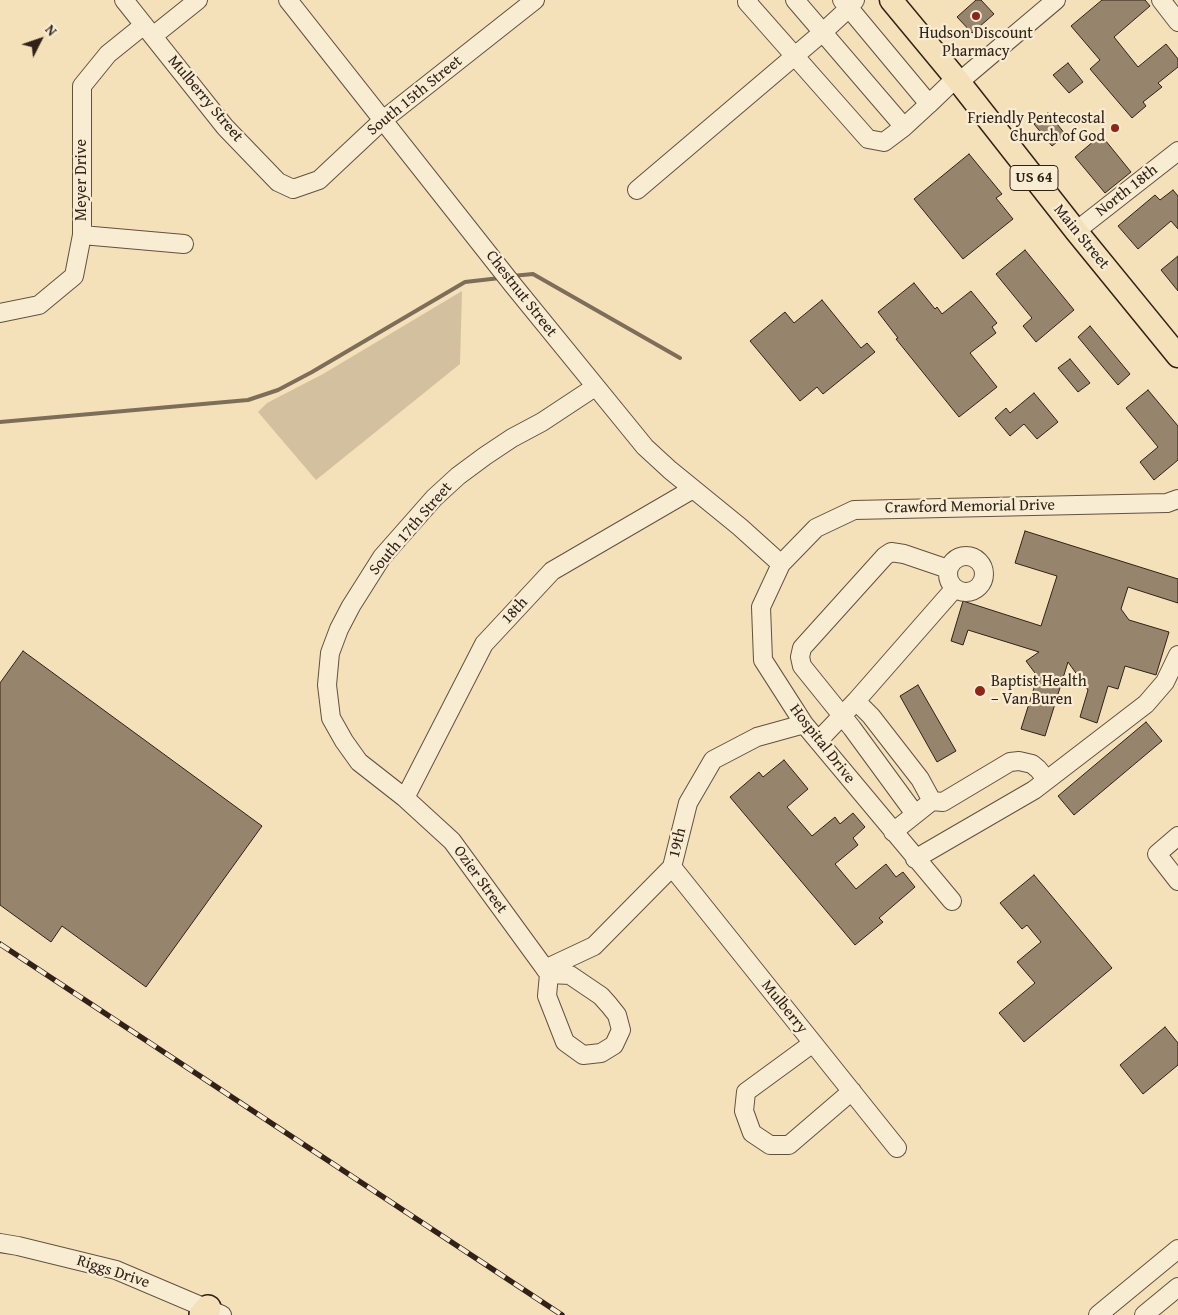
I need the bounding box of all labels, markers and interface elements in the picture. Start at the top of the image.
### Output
marker: Hudson Discount Pharmacy [970,10,982,22]
north arrow [15,15,65,65]
text: N [41,20,62,40]
place label: Hudson Discount Pharmacy [919,24,1033,62]
street label: Mulberry Street [163,52,247,146]
street label: South 15th Street [364,52,466,140]
place label: Friendly Pentecostal Church of God [968,109,1105,147]
marker: Friendly Pentecostal Church of God [1109,122,1121,134]
street label: Meyer Drive [72,139,92,221]
street label: North 18th [1092,161,1162,221]
road number: US 64 [1010,166,1058,190]
street label: Main Street [1049,201,1113,273]
street label: Chestnut Street [481,247,561,341]
street label: South 17th Street [365,479,457,579]
street label: Crawford Memorial Drive [885,496,1055,518]
street label: 18th [498,593,532,629]
place label: Baptist Health – Van Buren [991,672,1087,710]
marker: Baptist Health – Van Buren [973,684,987,698]
street label: Hospital Drive [785,701,859,787]
street label: 19th [665,826,691,860]
street label: Ozier Street [449,842,511,918]
street label: Mulberry [757,976,811,1038]
street label: Riggs Drive [74,1251,152,1293]

